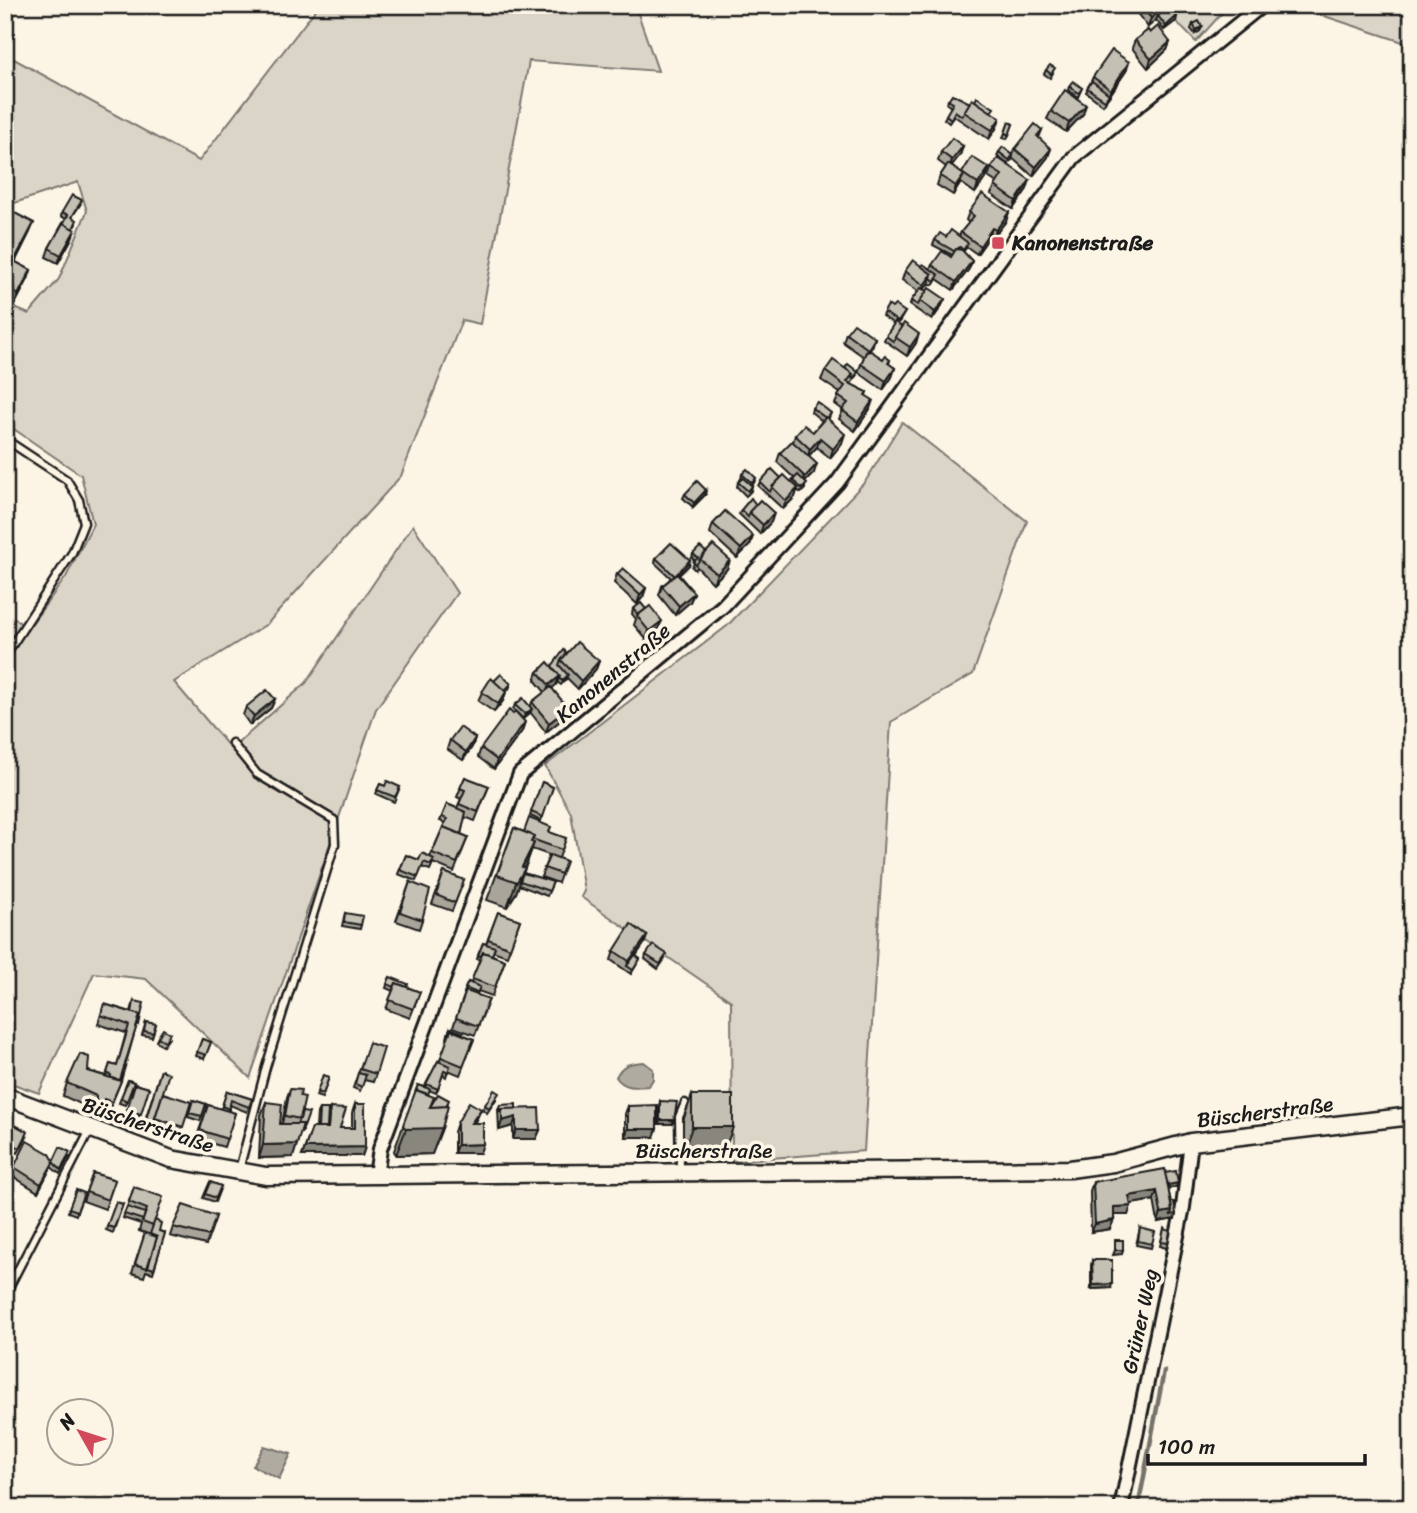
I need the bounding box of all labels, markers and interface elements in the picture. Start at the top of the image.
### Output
place label: Kanonenstraße [1011,224,1154,262]
marker: Kanonenstraße [990,235,1006,251]
street label: Kanonenstraße [547,613,680,733]
street label: Büscherstraße [1195,1085,1335,1139]
street label: Büscherstraße [77,1086,219,1164]
street label: Büscherstraße [636,1132,772,1170]
street label: Grüner Weg [1110,1264,1170,1377]
north arrow [46,1398,116,1468]
text: N [50,1405,85,1438]
scale bar [1148,1422,1364,1466]
text: 100 m [1158,1428,1215,1466]

